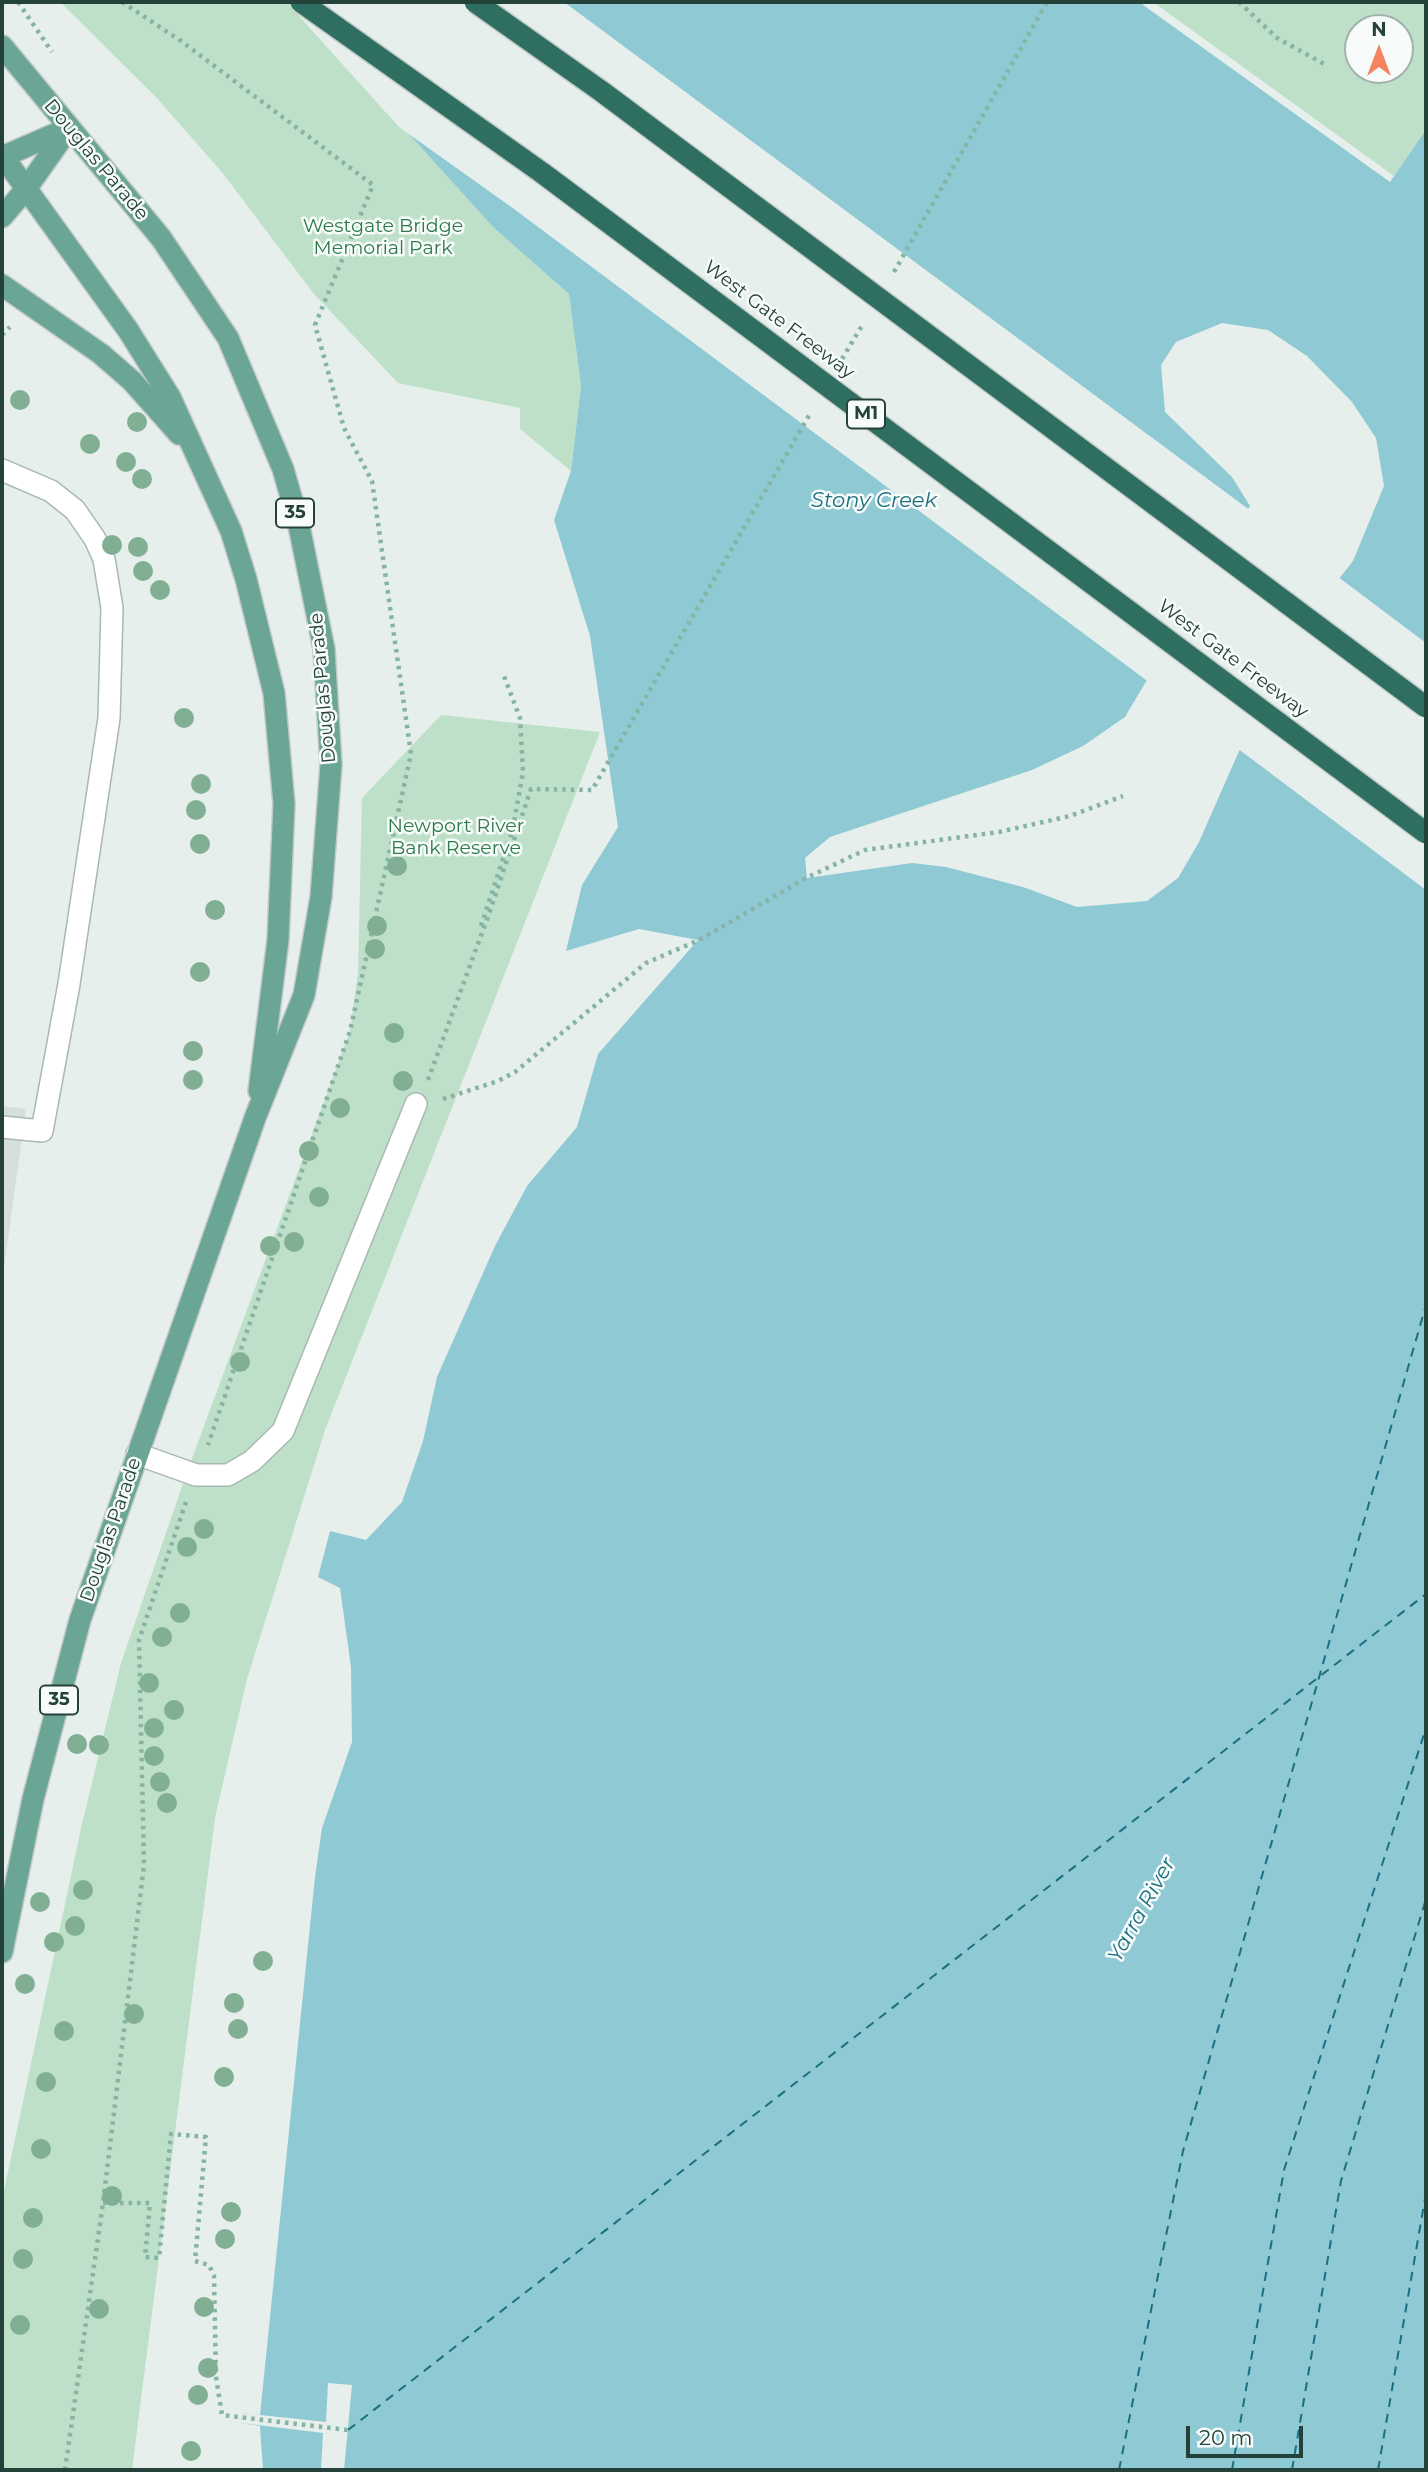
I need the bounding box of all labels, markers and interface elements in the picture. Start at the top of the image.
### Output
north arrow [1344,14,1414,84]
text: N [1371,18,1387,41]
street label: Douglas Parade [39,95,153,225]
park label: Westgate Bridge Memorial Park [303,215,463,259]
street label: West Gate Freeway [699,256,859,384]
road number: M1 [847,400,885,428]
water label: Stony Creek [811,488,937,514]
road number: 35 [276,499,314,528]
street label: West Gate Freeway [1153,595,1313,723]
street label: Douglas Parade [305,612,341,764]
park label: Newport River Bank Reserve [388,815,524,859]
street label: Douglas Parade [76,1455,146,1605]
road number: 35 [40,1686,78,1714]
water label: Yarra River [1103,1853,1181,1967]
scale bar [1190,2412,1307,2456]
text: 20 m [1199,2425,1253,2450]

